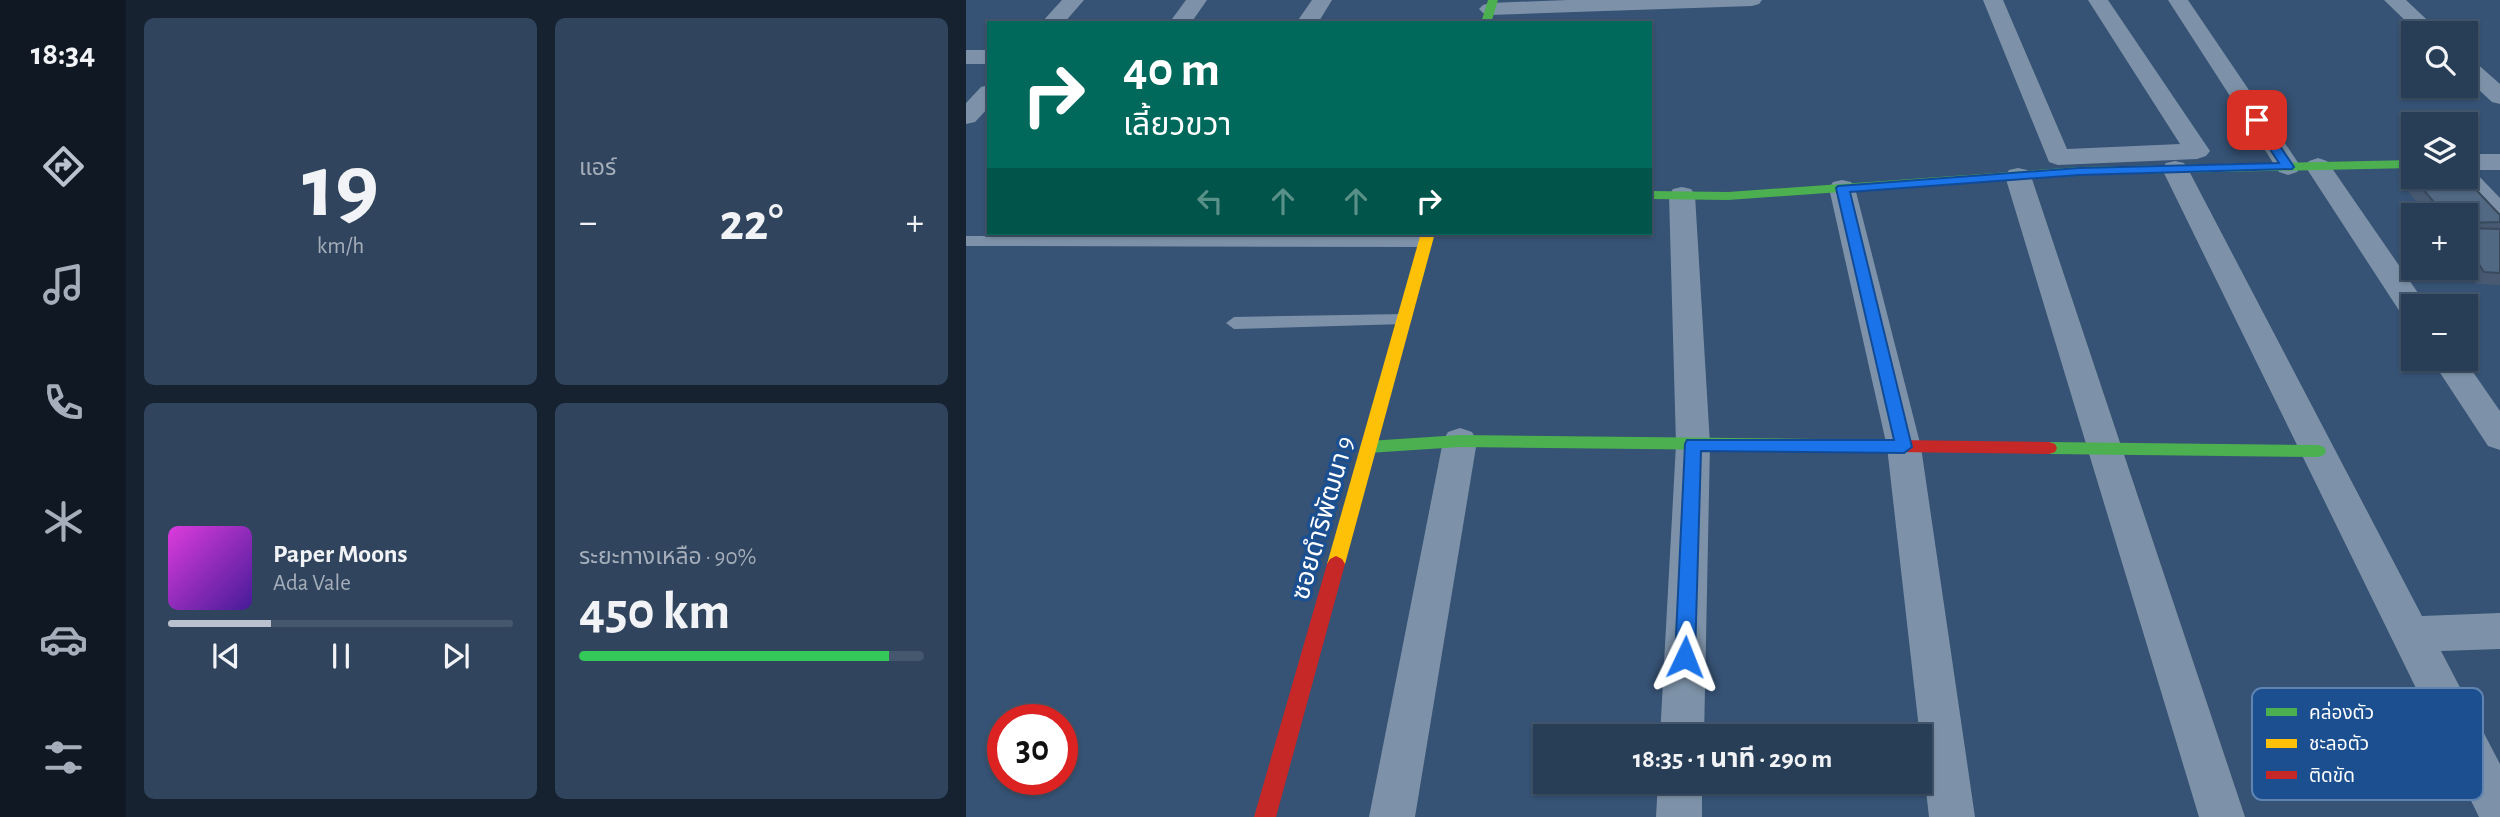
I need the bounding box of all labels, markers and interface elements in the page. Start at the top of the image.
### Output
map controls [2401,21,2478,371]
button: search [2401,21,2478,98]
text: 18:34 [31,38,95,70]
text: 40 m [1123,46,1220,95]
icon: right [1008,49,1099,140]
pin [2227,90,2287,150]
icon: arrive [2238,101,2276,139]
text: เลี้ยวขวา [1123,109,1231,141]
button: layers [2401,112,2478,189]
icon: directions [39,142,88,191]
text: 19 [302,142,379,233]
text: แอร์ [579,157,616,180]
icon: left [1191,182,1229,220]
icon: ahead [1264,182,1302,220]
icon: ahead [1337,182,1375,220]
icon: right [1410,182,1448,220]
text: 22° [719,197,784,249]
button: + [2401,203,2478,280]
text: − [579,204,597,242]
text: + [906,204,924,242]
text: km/h [317,235,364,258]
icon: music [39,260,88,309]
button: − [2401,294,2478,371]
icon: phone [39,378,88,427]
street label: ซอยดำริพัฒนา 9 [1285,433,1359,603]
icon: climate [39,497,88,546]
text: Paper Moons [273,541,408,567]
text: ระยะทางเหลือ · 90% [579,546,757,569]
text: Ada Vale [273,572,351,595]
text: 450 km [579,586,730,638]
icon: car [39,615,88,664]
position arrow [1648,620,1722,694]
icon: previous [207,637,245,675]
icon: pause [322,637,360,675]
icon: next [437,637,475,675]
legend [2252,688,2483,800]
text: คล่องตัว [2309,701,2374,723]
speed limit sign: 30 [987,704,1078,795]
icon: filters [39,733,88,782]
text: ชะลอตัว [2309,734,2369,754]
text: 18:35 · 1 นาที · 290 m [1633,746,1832,772]
text: ติดขัด [2309,766,2355,786]

